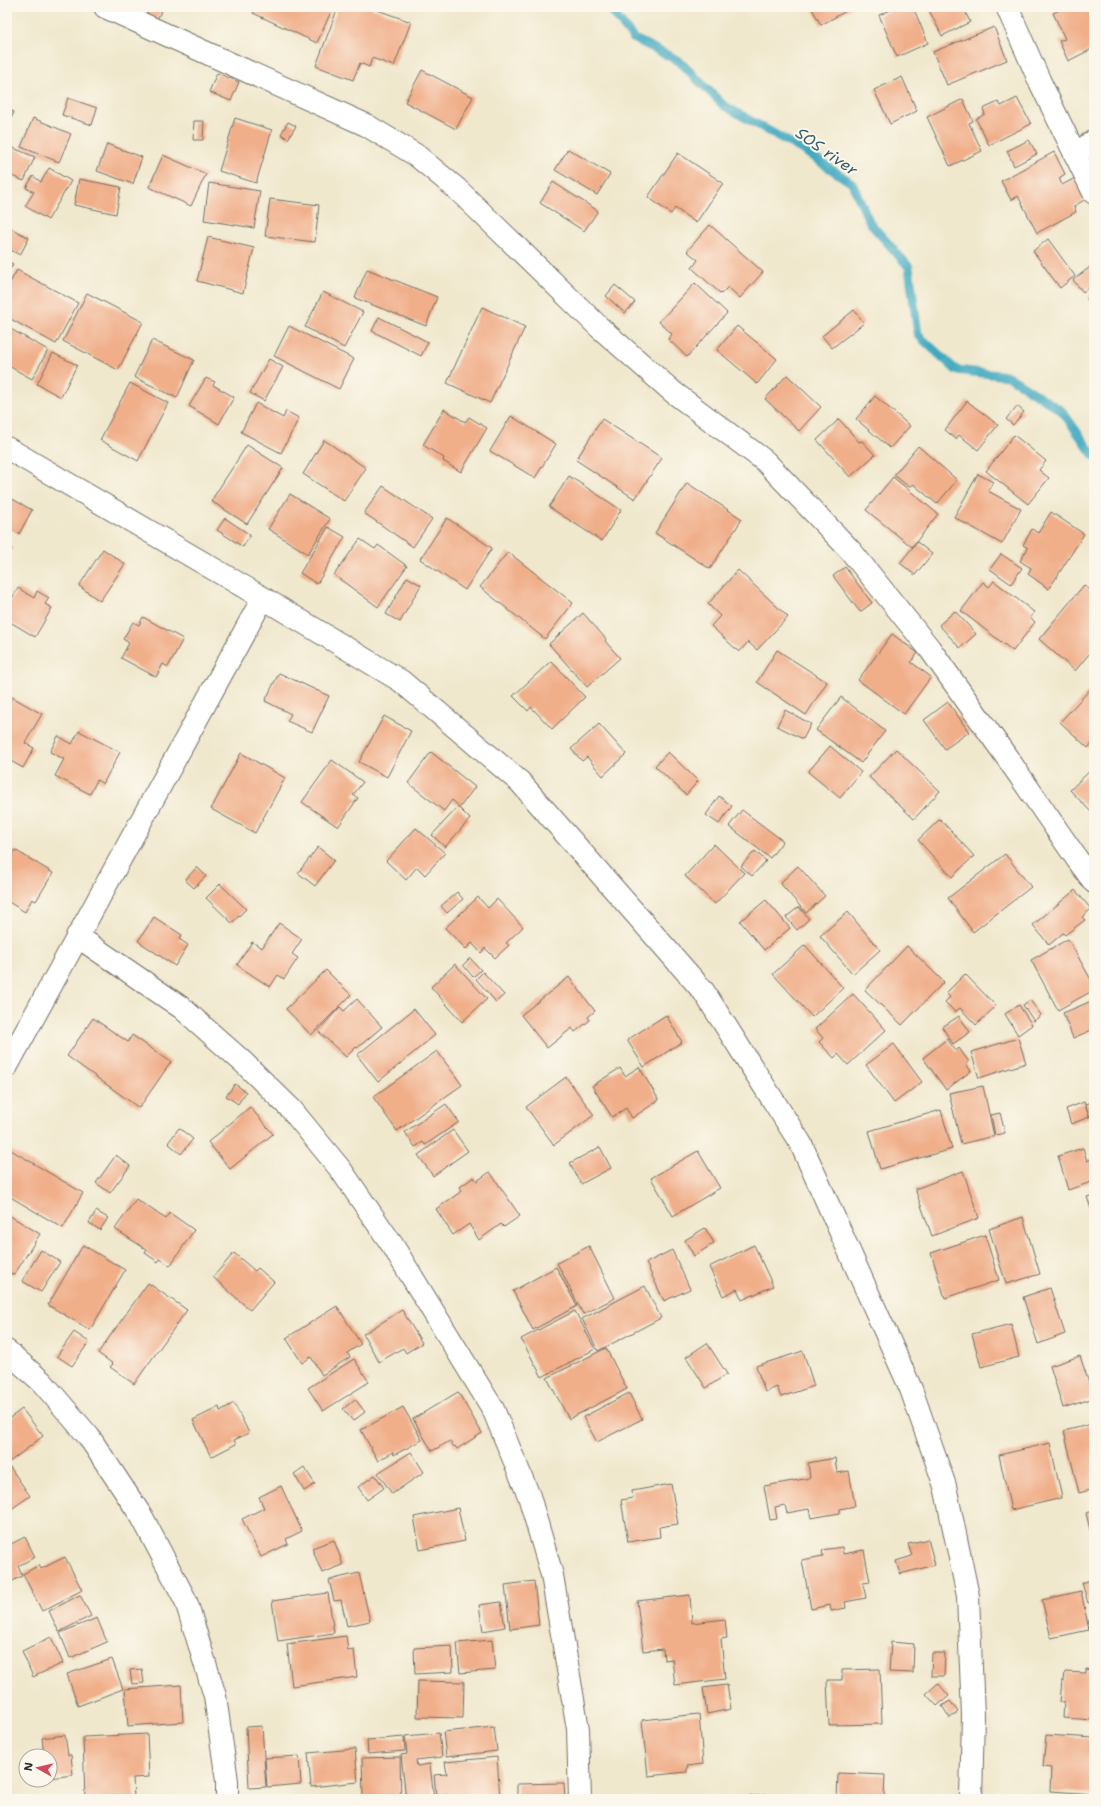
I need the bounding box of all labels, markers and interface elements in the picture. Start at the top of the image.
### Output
water label: SOS river [792,122,862,181]
north arrow [18,1748,58,1788]
text: N [21,1761,37,1772]

